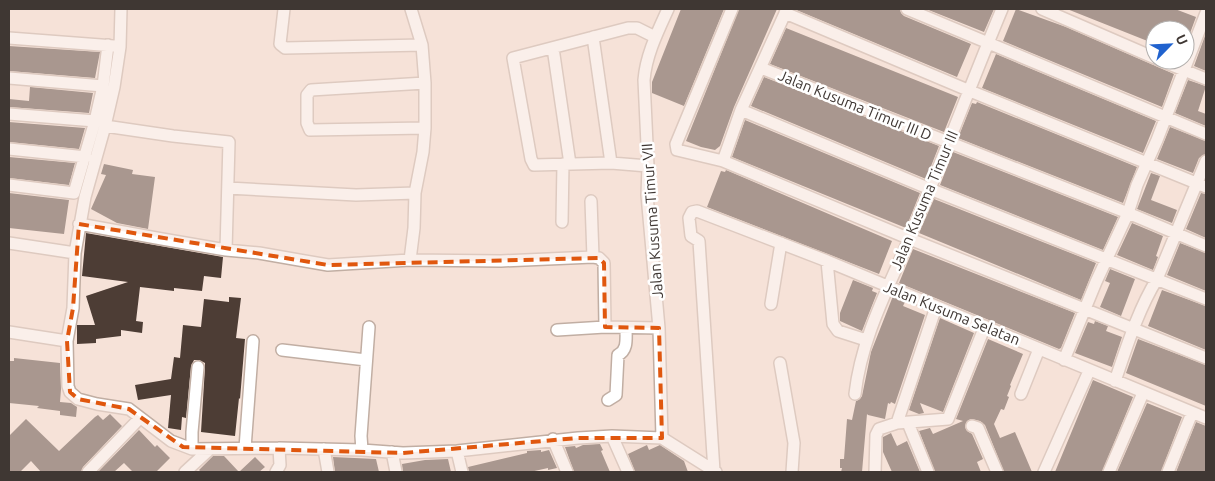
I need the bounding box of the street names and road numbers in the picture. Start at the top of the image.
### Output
street label: Jalan Kusuma Timur III D [776,66,934,144]
street label: Jalan Kusuma Timur III [887,128,961,272]
street label: Jalan Kusuma Timur VII [638,143,666,299]
street label: Jalan Kusuma Selatan [881,278,1023,348]

